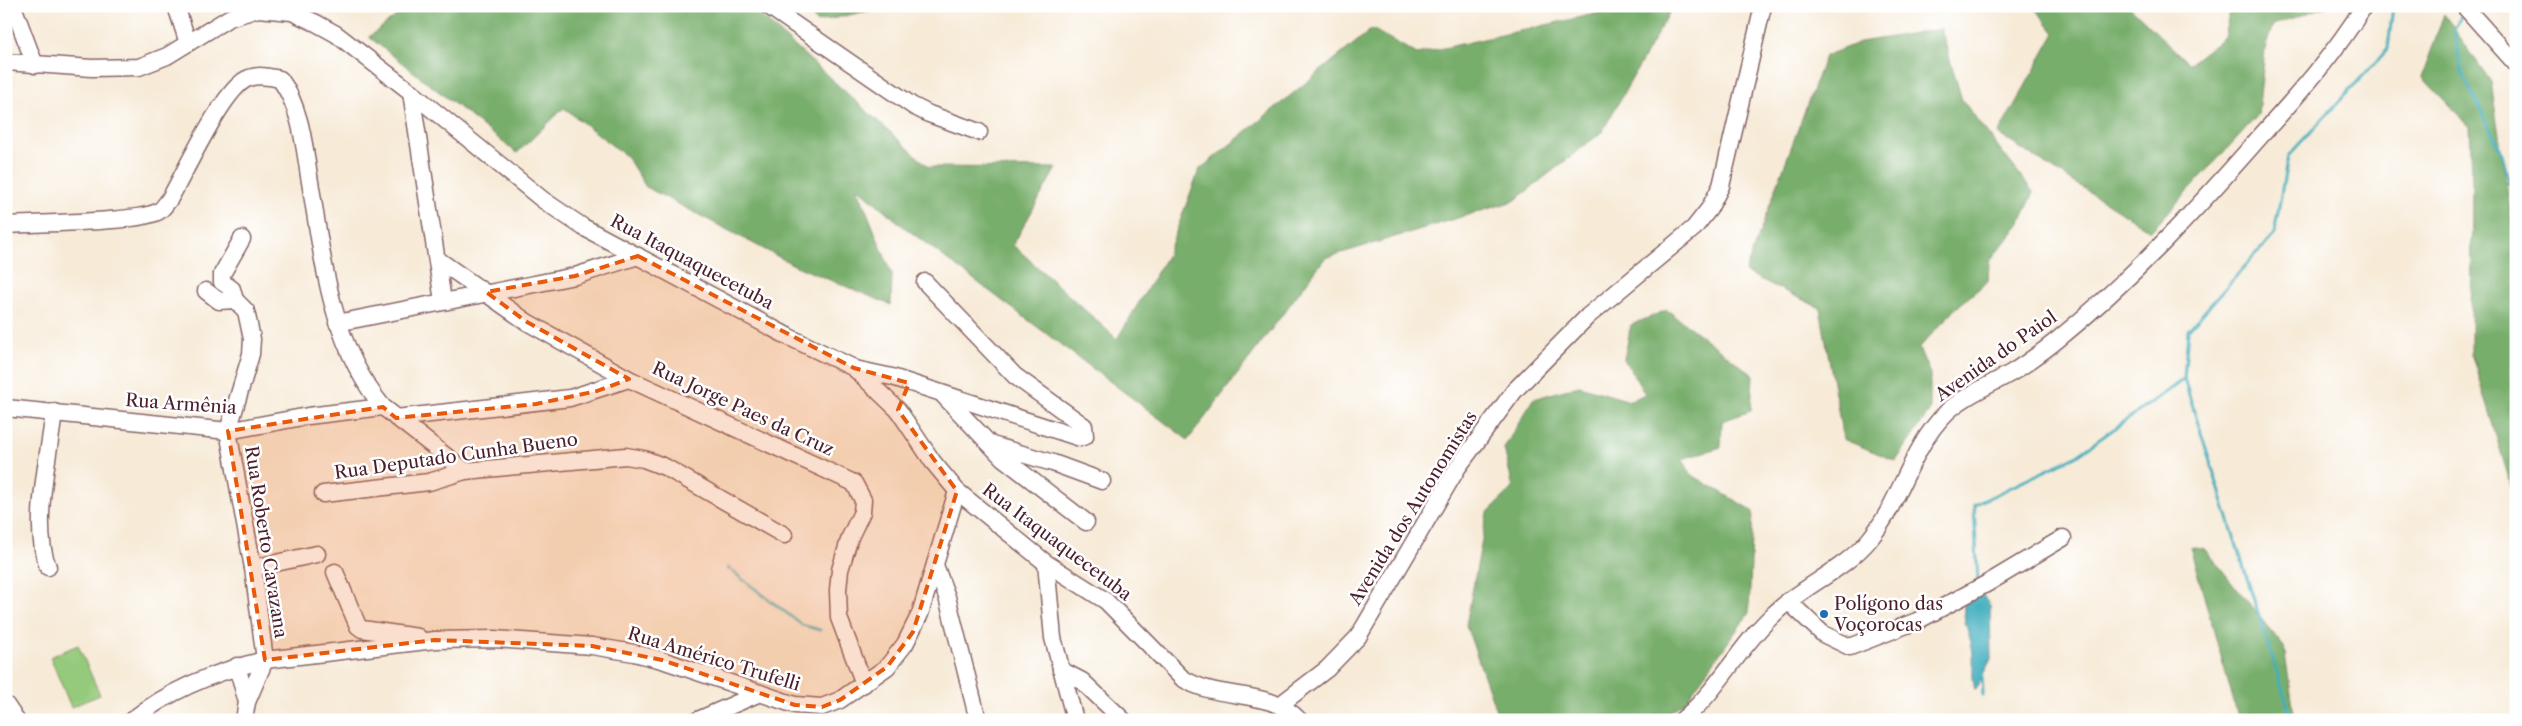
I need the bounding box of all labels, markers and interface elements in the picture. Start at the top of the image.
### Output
street label: Rua Itaquaquecetuba [607,210,778,315]
street label: Avenida do Paiol [1930,306,2061,407]
street label: Rua Jorge Paes da Cruz [649,357,837,461]
street label: Rua Armênia [125,389,238,419]
street label: Avenida dos Autonomistas [1344,407,1482,610]
street label: Rua Deputado Cunha Bueno [333,428,579,484]
street label: Rua Roberto Cavazana [240,444,292,640]
street label: Rua Itaquaquecetuba [978,479,1136,606]
place label: Polígono das Voçorocas [1833,593,1943,636]
marker: Polígono das Voçorocas [1818,608,1830,620]
street label: Rua Américo Trufelli [625,622,803,696]

